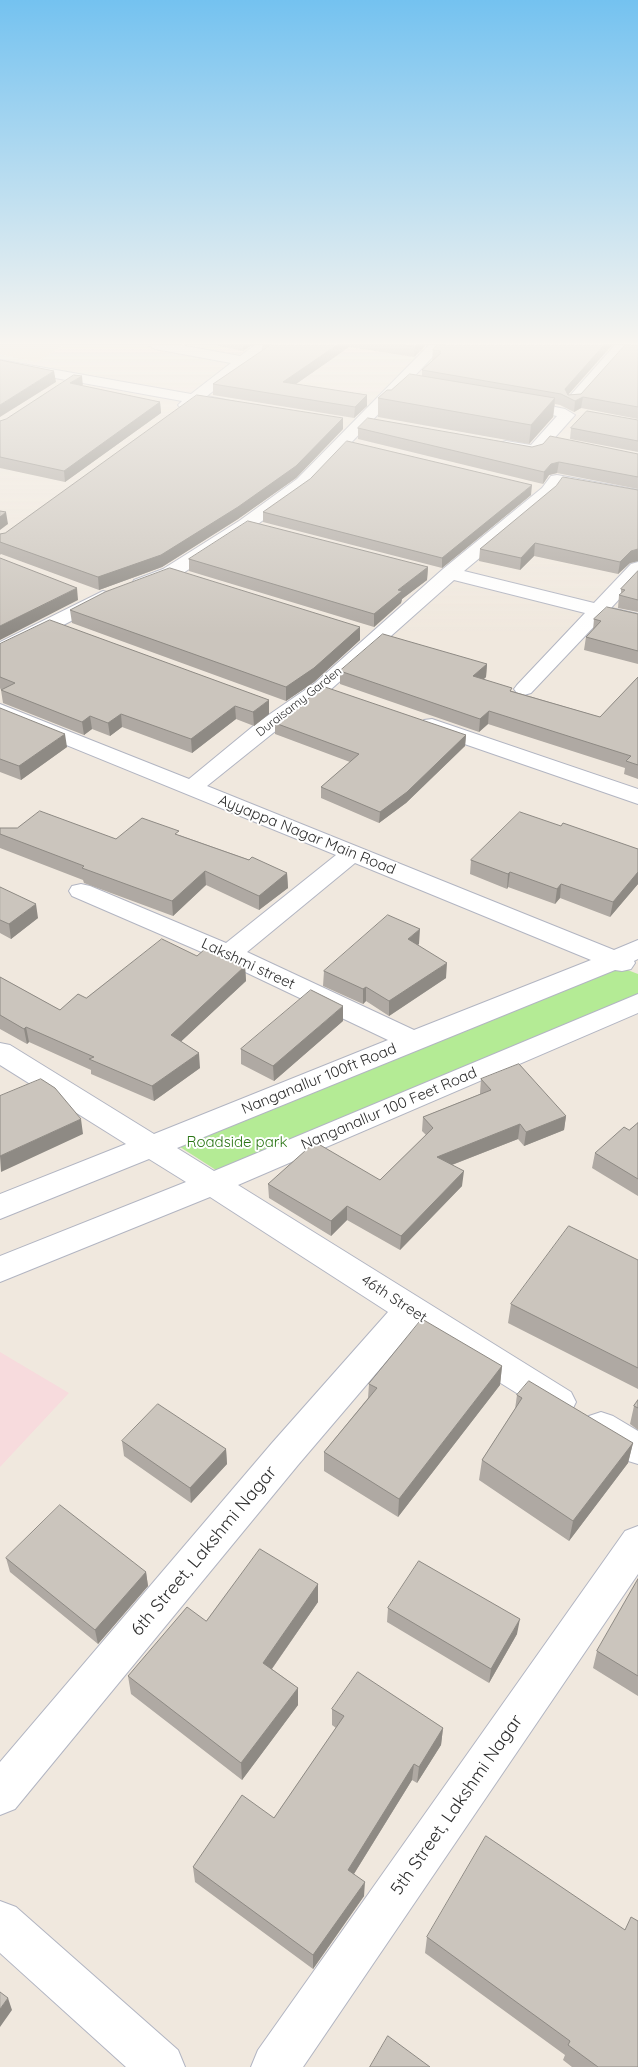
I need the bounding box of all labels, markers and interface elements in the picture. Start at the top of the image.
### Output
street label: Duraisamy Garden [253,664,345,740]
street label: Ayyappa Nagar Main Road [216,791,398,879]
street label: Lakshmi street [198,934,298,994]
street label: Nanganallur 100ft Road [239,1040,399,1118]
street label: Nanganallur 100 Feet Road [298,1064,480,1154]
park label: Roadside park [186,1133,288,1151]
street label: 46th Street [358,1271,430,1327]
street label: 6th Street, Lakshmi Nagar [127,1462,281,1640]
street label: 5th Street, Lakshmi Nagar [386,1711,528,1899]

